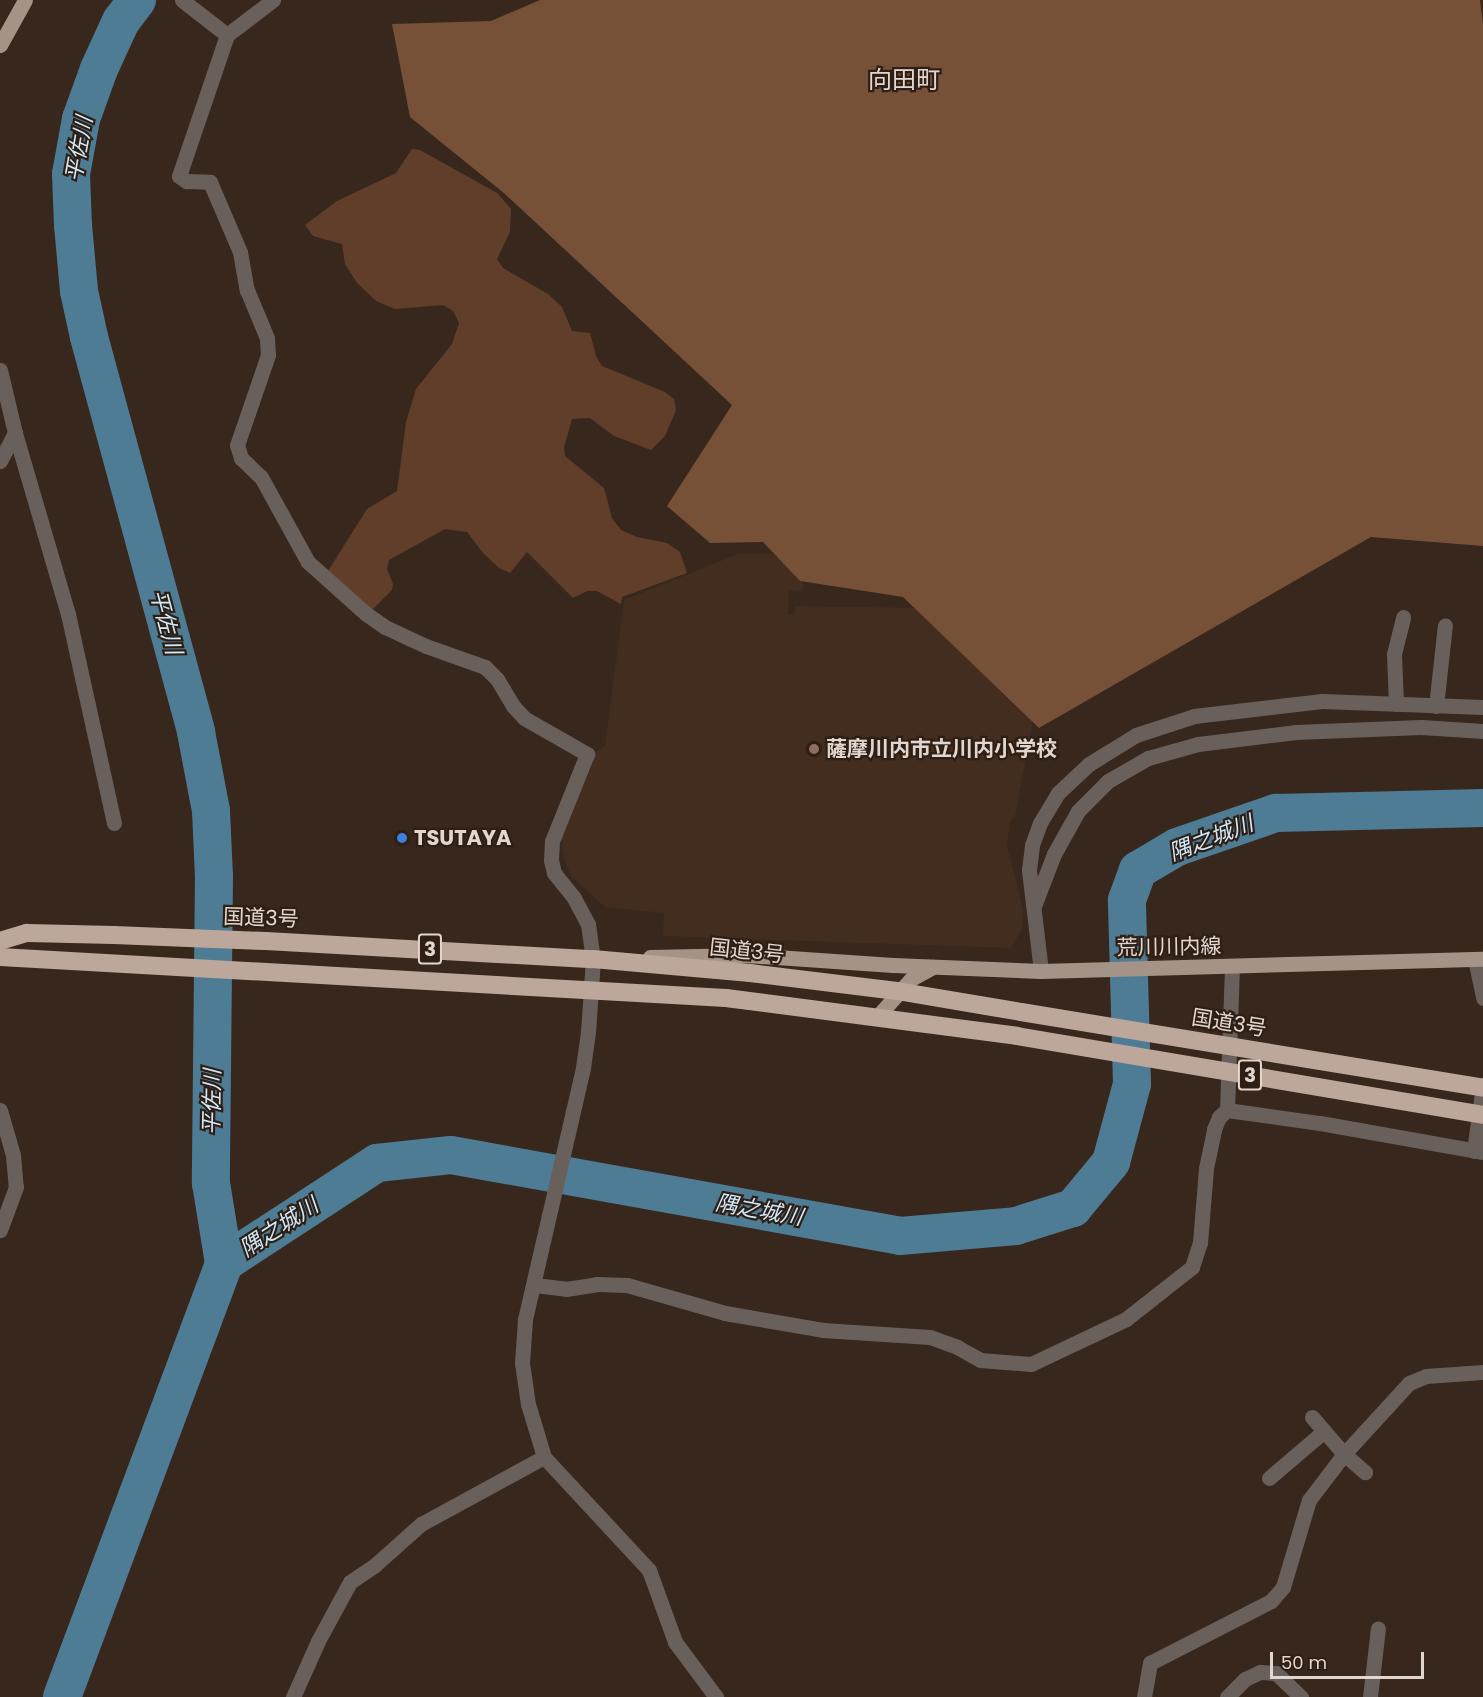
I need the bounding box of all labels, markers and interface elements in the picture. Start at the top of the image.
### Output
district label: 向田町 [868,66,940,94]
water label: 平佐川 [60,114,98,184]
water label: 平佐川 [145,587,187,657]
place label: 薩摩川内市立川内小学校 [826,736,1057,762]
marker: 薩摩川内市立川内小学校 [807,742,821,756]
water label: 隅之城川 [1165,810,1257,866]
place label: TSUTAYA [414,825,512,851]
marker: TSUTAYA [395,831,409,845]
street label: 国道3号 [223,904,299,932]
road number: 3 [416,932,444,966]
street label: 荒川川内線 [1116,933,1222,961]
street label: 国道3号 [708,935,786,967]
street label: 国道3号 [1190,1005,1268,1041]
road number: 3 [1236,1058,1264,1092]
water label: 平佐川 [198,1069,226,1135]
water label: 隅之城川 [713,1189,805,1231]
water label: 隅之城川 [235,1192,323,1262]
scale bar [1273,1640,1428,1678]
text: 50 m [1281,1650,1327,1675]

